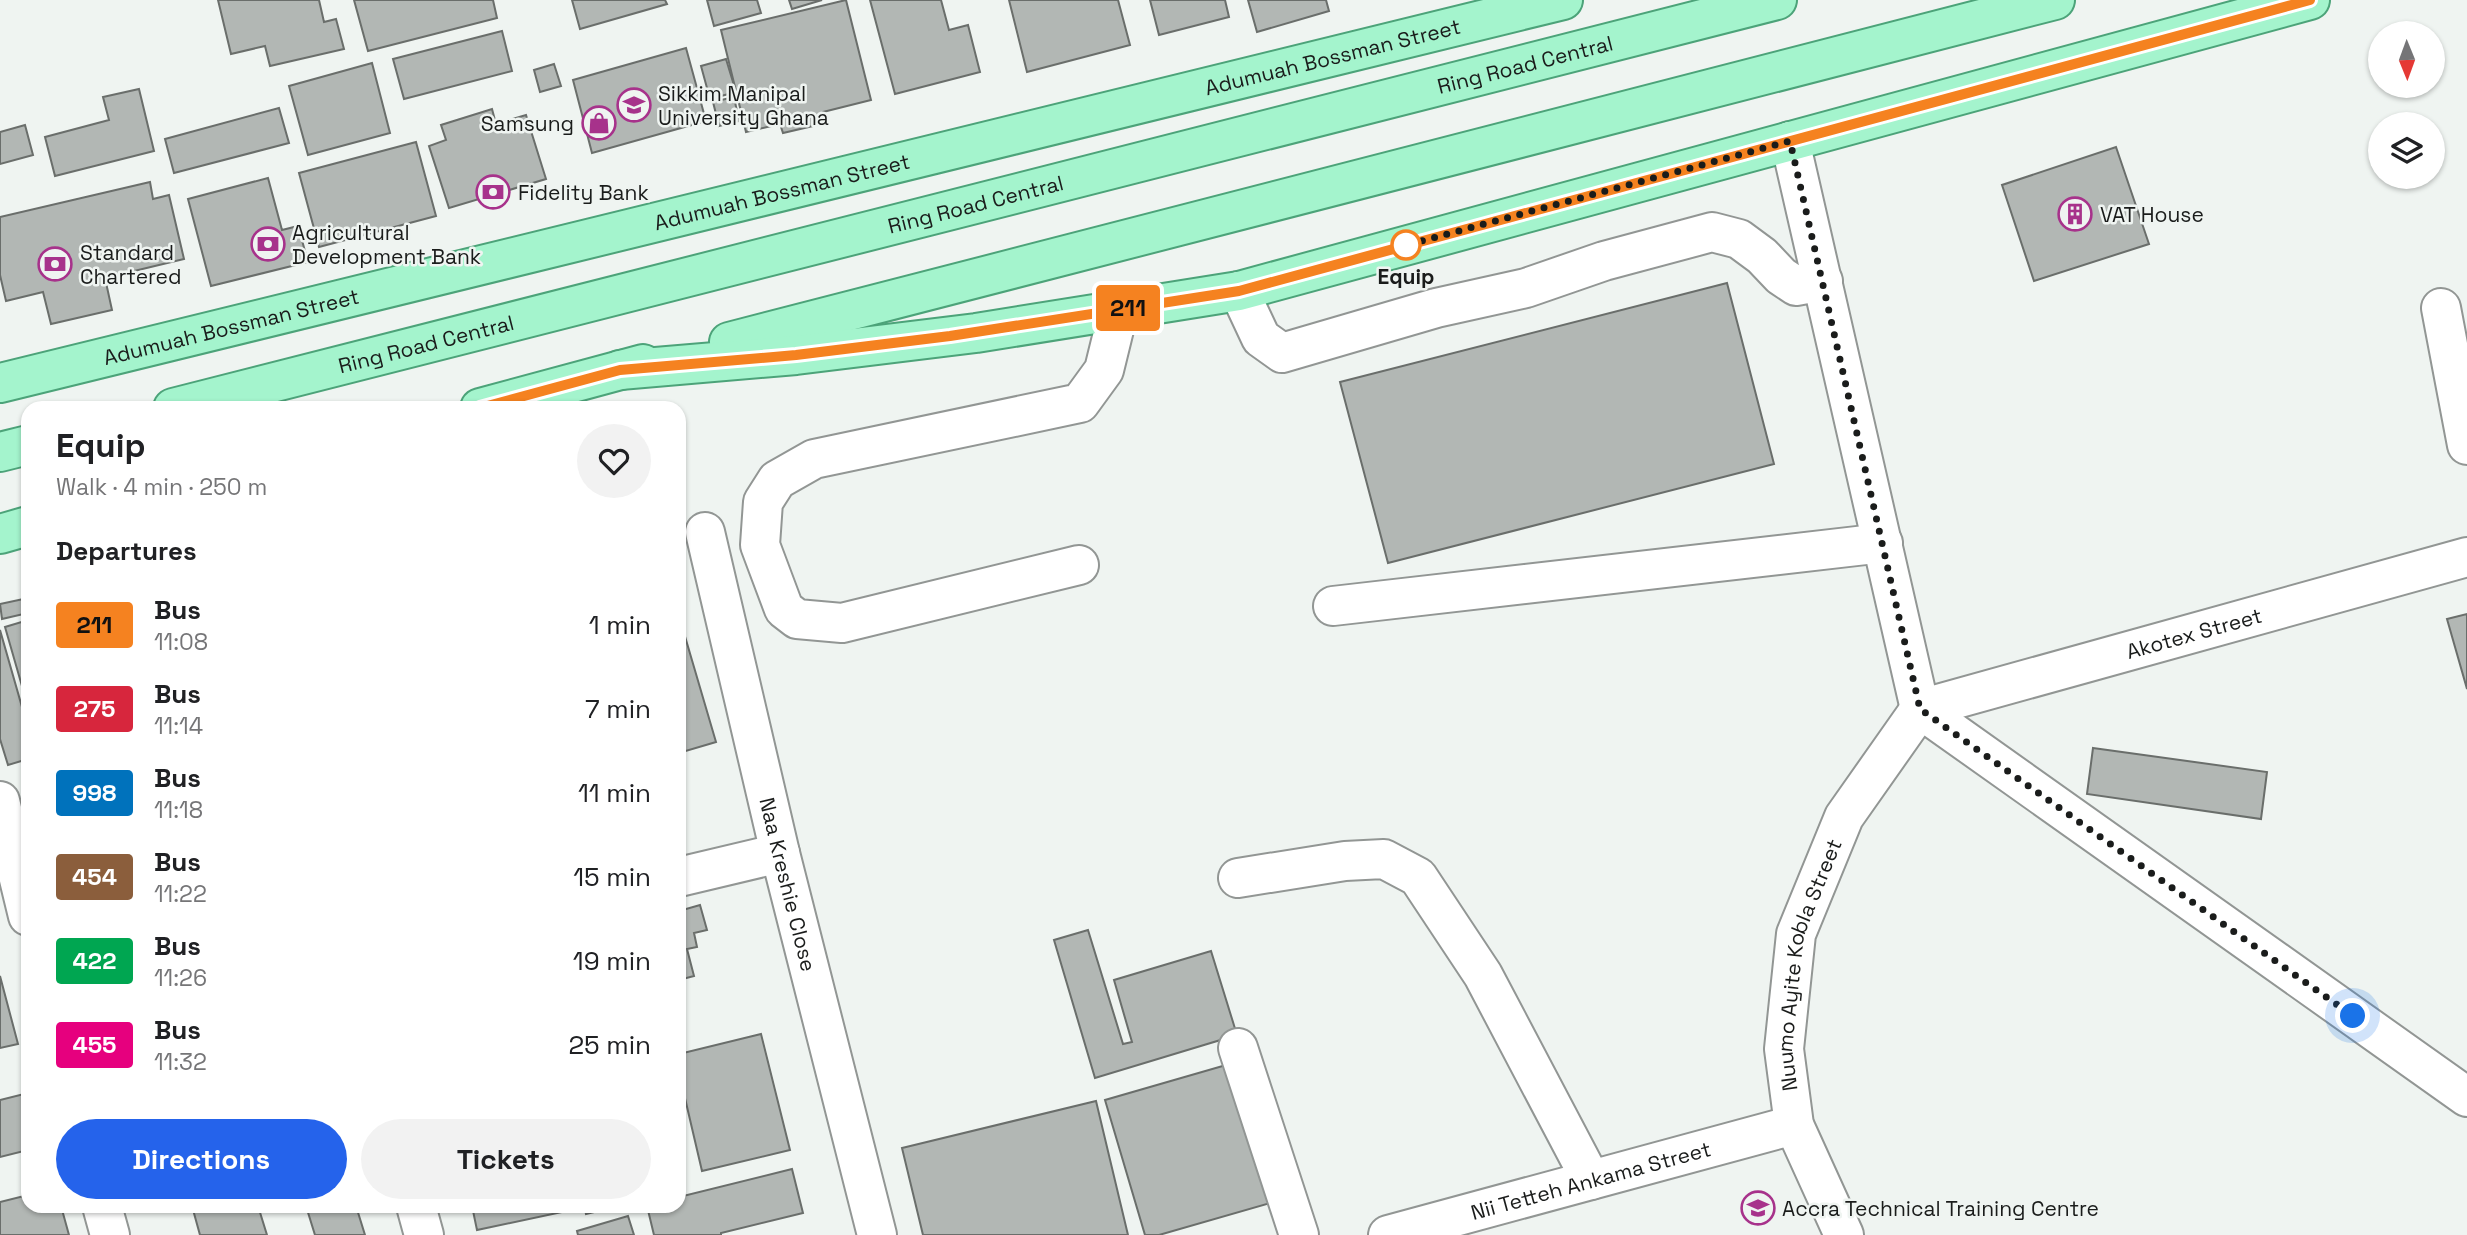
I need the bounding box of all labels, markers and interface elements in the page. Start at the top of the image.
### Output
street label: Adumuah Bossman Street [1202,12,1463,101]
north arrow [2368,21,2445,98]
map controls [2368,21,2445,189]
street label: Ring Road Central [1434,29,1616,99]
place label: Sikkim Manipal University Ghana [658,80,829,131]
school or university icon: Sikkim Manipal University Ghana [615,86,653,124]
shop icon: Samsung [580,104,618,142]
place label: Samsung [481,110,574,137]
button: layers [2368,112,2445,189]
street label: Adumuah Bossman Street [651,147,913,236]
street label: Ring Road Central [885,169,1066,239]
bank icon: Fidelity Bank [474,173,512,211]
place label: Fidelity Bank [518,179,649,206]
building icon: VAT House [2056,195,2094,233]
place label: VAT House [2100,201,2204,228]
place label: Agricultural Development Bank [292,219,481,270]
bank icon: Agricultural Development Bank [249,225,287,263]
marker: Equip [1391,230,1421,260]
place label: Standard Chartered [80,239,182,290]
bank icon: Standard Chartered [36,245,74,283]
place label: Equip [1378,263,1434,290]
street label: Adumuah Bossman Street [101,282,362,371]
line badge: 211 [1088,285,1168,331]
text: 211 [1110,292,1146,323]
street label: Ring Road Central [335,308,517,379]
button: heart [577,424,651,498]
text: Equip [56,425,146,467]
text: Walk · 4 min · 250 m [56,472,267,502]
text: Departures [56,534,197,568]
text: Bus [154,593,201,627]
street label: Akotex Street [2123,601,2265,665]
text: 1 min [589,608,651,642]
text: 211 [77,609,112,640]
text: 11:08 [154,627,208,657]
text: Bus [154,677,201,711]
text: 7 min [585,692,651,726]
text: 275 [74,693,115,724]
text: 11:14 [154,711,203,741]
text: Bus [154,761,201,795]
text: 11 min [578,776,651,810]
text: 998 [72,777,117,808]
text: 11:18 [154,795,203,825]
street label: Naa Kreshie Close [754,795,823,974]
street label: Nuumo Ayite Kobla Street [1770,835,1847,1093]
text: Bus [154,845,201,879]
text: 15 min [573,860,651,894]
text: 454 [72,861,117,892]
text: 11:22 [154,879,207,909]
text: Bus [154,929,201,963]
text: 19 min [573,944,651,978]
text: 422 [73,945,116,976]
text: 11:26 [154,963,207,993]
your location [2335,998,2370,1033]
text: Bus [154,1013,201,1047]
text: 25 min [568,1028,651,1062]
text: 455 [72,1029,117,1060]
text: 11:32 [154,1047,207,1077]
button: Directions [56,1119,347,1199]
button: Tickets [361,1119,651,1199]
street label: Nii Tetteh Ankama Street [1468,1135,1714,1226]
school or university icon: Accra Technical Training Centre [1739,1189,1777,1227]
place label: Accra Technical Training Centre [1782,1195,2099,1222]

